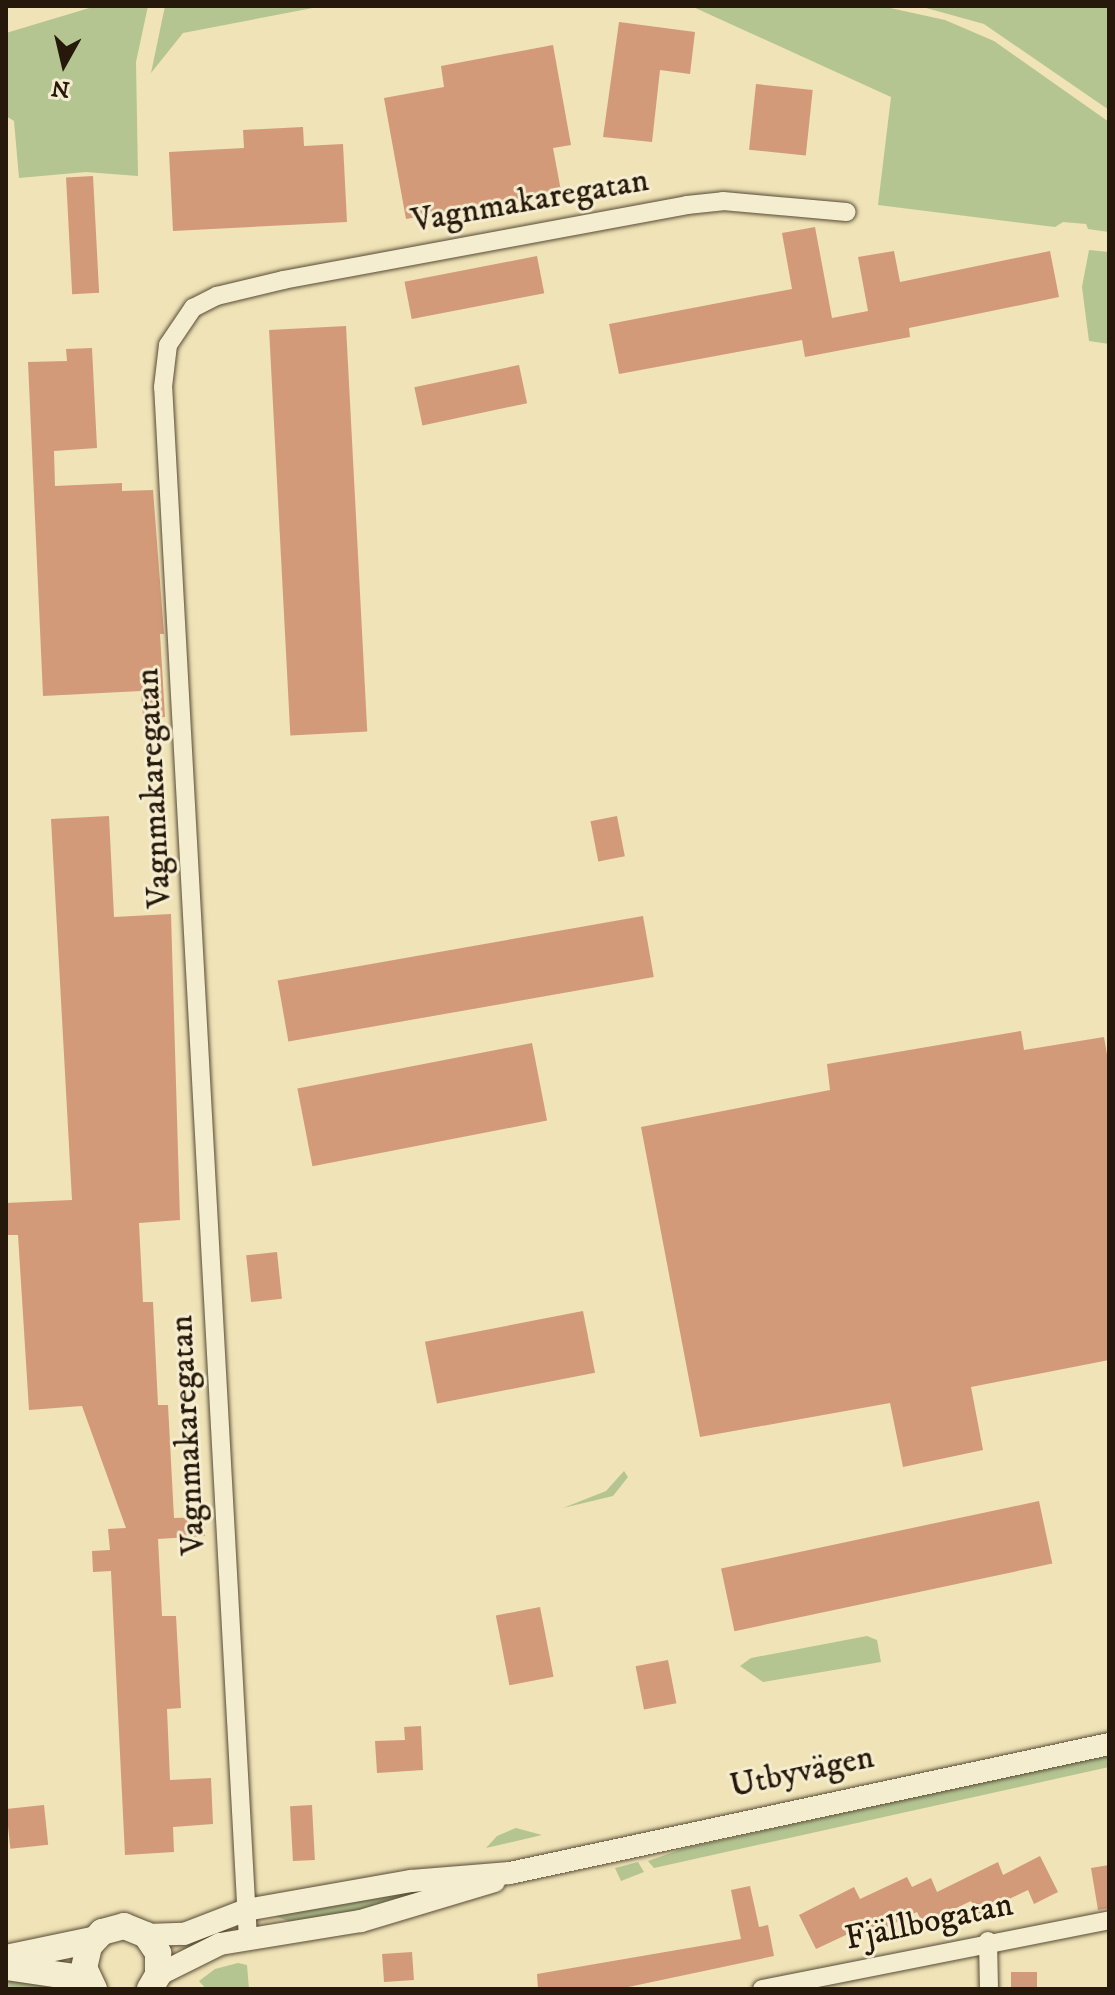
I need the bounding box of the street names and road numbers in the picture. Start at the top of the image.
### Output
street label: Vagnmakaregatan [408,160,652,242]
street label: Vagnmakaregatan [127,667,181,909]
street label: Vagnmakaregatan [161,1314,215,1556]
street label: Utbyvägen [726,1737,878,1807]
street label: Fjällbogatan [841,1884,1017,1960]

